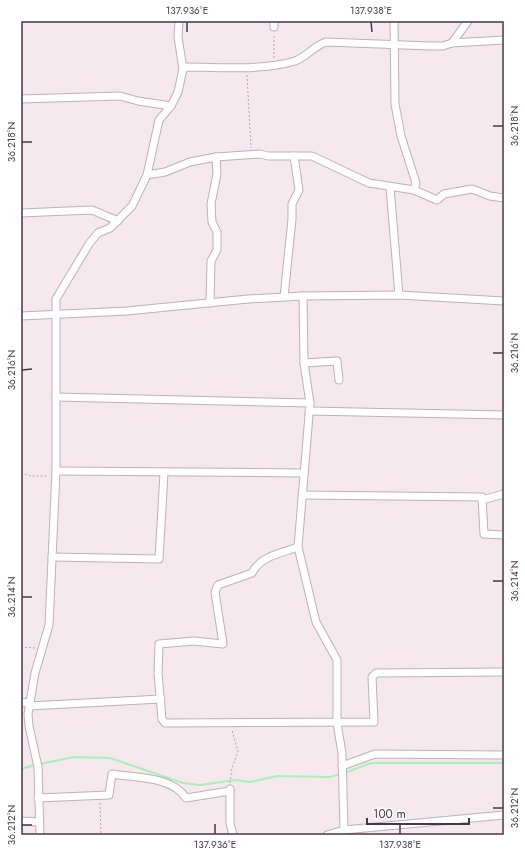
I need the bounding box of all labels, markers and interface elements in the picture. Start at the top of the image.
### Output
text: 137.936°E [166,3,208,18]
text: 137.938°E [350,3,392,18]
text: 36.218°N [507,106,522,146]
text: 36.218°N [4,122,19,162]
text: 36.216°N [507,333,522,373]
text: 36.216°N [4,350,19,390]
text: 36.214°N [507,561,522,601]
text: 36.214°N [4,577,19,617]
text: 36.212°N [507,788,522,828]
scale bar [367,800,469,826]
text: 36.212°N [4,805,19,845]
text: 100 m [373,805,406,823]
text: 137.936°E [194,837,236,852]
text: 137.938°E [379,837,421,852]

